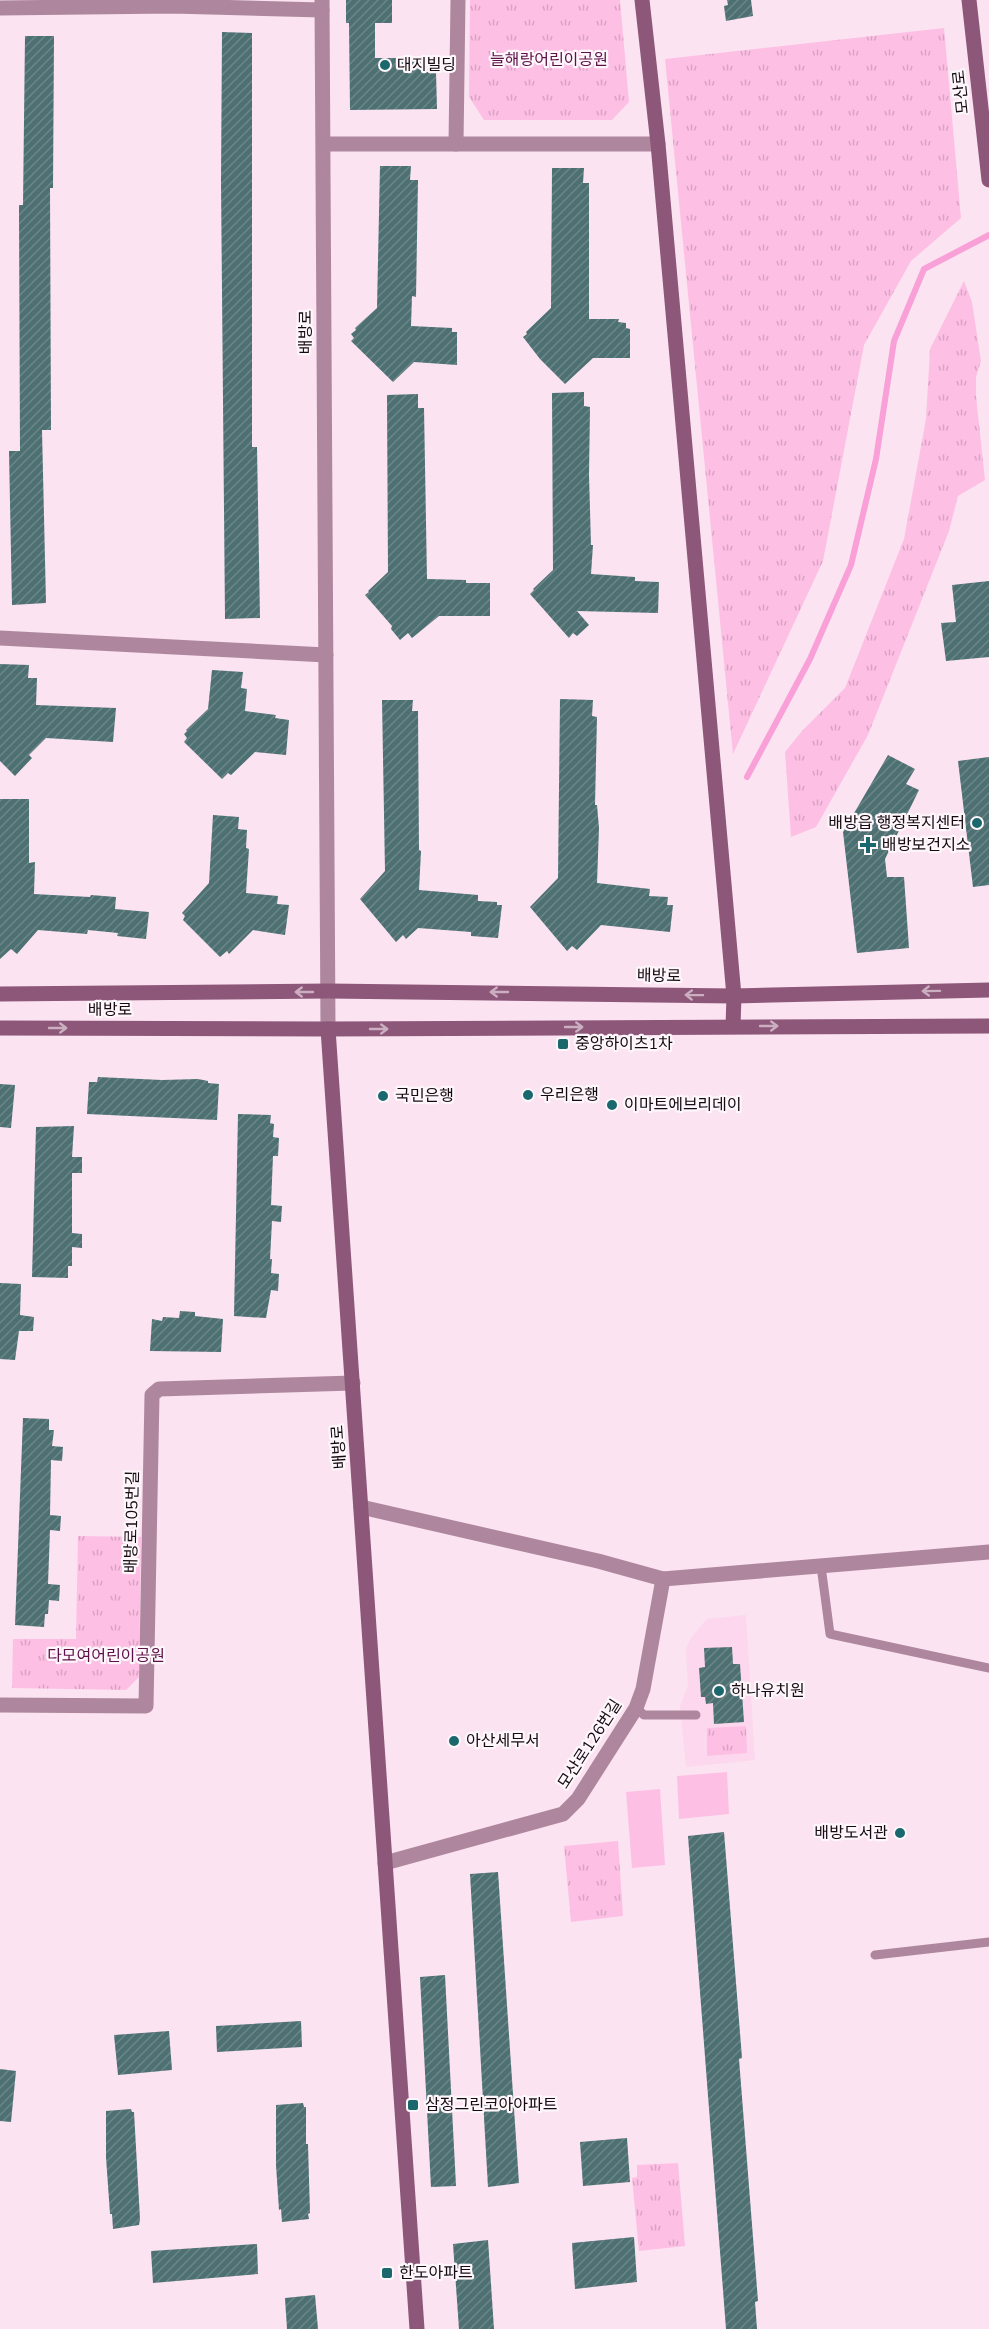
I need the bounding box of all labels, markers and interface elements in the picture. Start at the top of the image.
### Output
park label: 늘해랑어린이공원 [490,49,608,71]
place label: 대지빌딩 [397,54,456,76]
marker: 대지빌딩 [378,58,392,72]
street label: 모산로 [948,69,974,115]
street label: 배방로 [295,310,317,354]
place label: 배방읍 행정복지센터 [828,812,965,834]
marker: 배방읍 행정복지센터 [970,816,984,830]
place label: 배방보건지소 [882,834,970,856]
marker: 배방보건지소 [859,836,877,854]
street label: 배방로 [637,965,682,987]
one-way arrow [294,986,314,997]
one-way arrow [489,986,509,998]
one-way arrow [921,986,941,997]
one-way arrow [684,989,704,1001]
street label: 배방로 [88,999,132,1021]
one-way arrow [759,1020,779,1032]
one-way arrow [48,1022,68,1034]
one-way arrow [564,1022,584,1033]
one-way arrow [369,1023,389,1035]
place label: 중앙하이츠1차 [575,1033,673,1055]
marker: 중앙하이츠1차 [556,1037,570,1051]
place label: 우리은행 [540,1084,599,1106]
place label: 국민은행 [395,1085,454,1107]
marker: 우리은행 [521,1088,535,1102]
marker: 국민은행 [376,1089,390,1103]
place label: 이마트에브리데이 [624,1094,742,1116]
marker: 이마트에브리데이 [605,1098,619,1112]
street label: 배방로 [326,1424,352,1470]
street label: 배방로105번길 [120,1471,144,1573]
park label: 다모여어린이공원 [47,1645,165,1667]
place label: 하나유치원 [731,1680,805,1702]
marker: 하나유치원 [712,1684,726,1698]
street label: 모산로126번길 [553,1695,627,1793]
place label: 아산세무서 [466,1730,540,1752]
marker: 아산세무서 [447,1734,461,1748]
place label: 배방도서관 [814,1822,888,1844]
marker: 배방도서관 [893,1826,907,1840]
place label: 삼정그린코아아파트 [425,2094,557,2116]
marker: 삼정그린코아아파트 [406,2098,420,2112]
place label: 한도아파트 [399,2262,473,2284]
marker: 한도아파트 [380,2266,394,2280]

